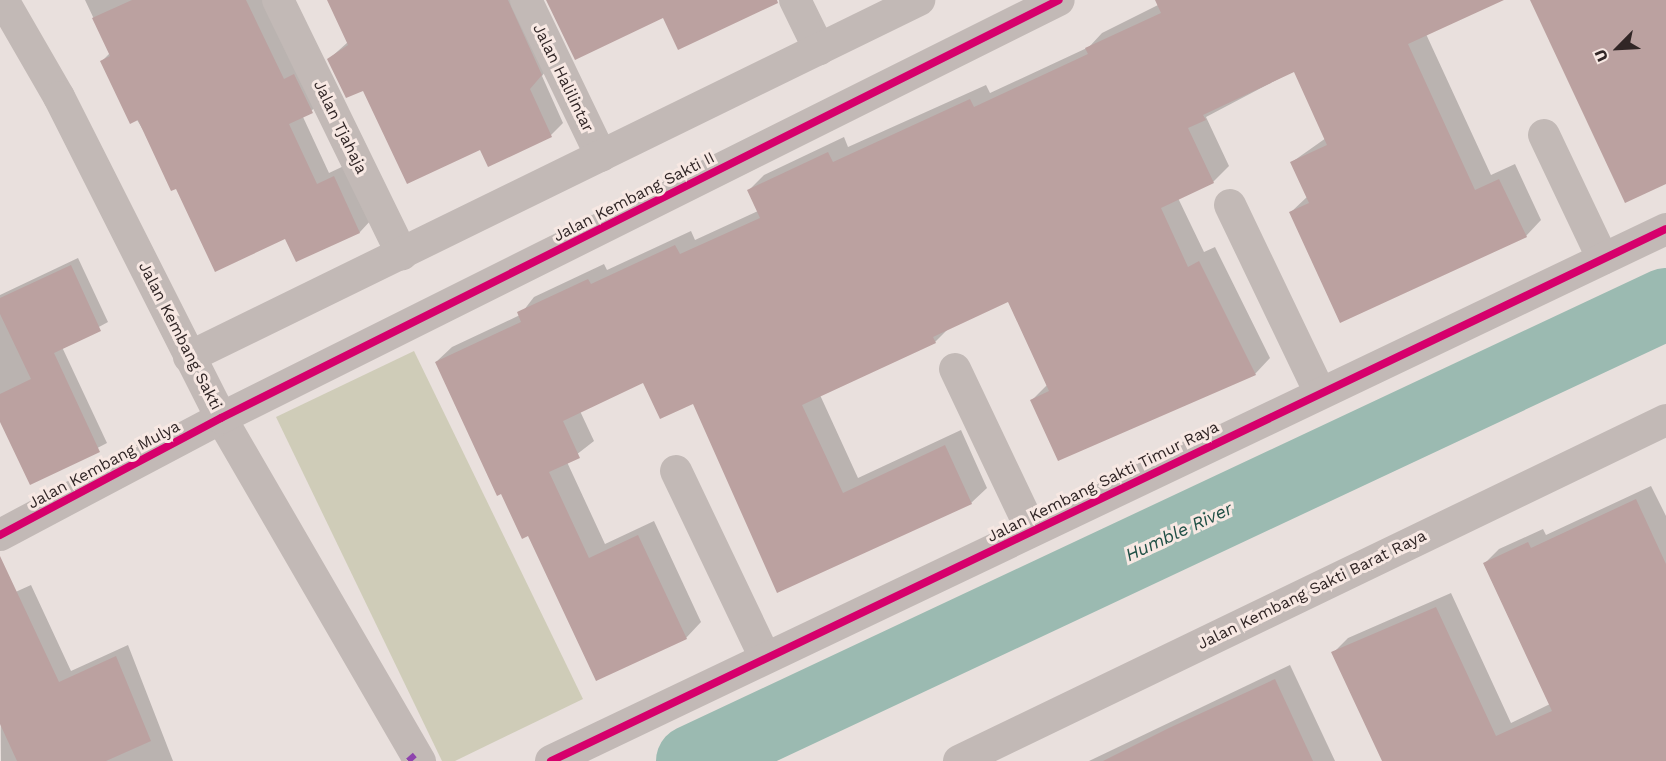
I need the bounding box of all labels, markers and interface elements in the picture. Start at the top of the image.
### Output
north arrow [1588,18,1648,78]
street label: Jalan Halilintar [528,21,598,135]
text: U [1590,46,1612,65]
street label: Jalan Tjahaja [309,77,371,177]
street label: Jalan Kembang Sakti II [550,148,718,246]
street label: Jalan Kembang Sakti [134,259,226,413]
street label: Jalan Kembang Mulya [25,417,183,513]
street label: Jalan Kembang Sakti Timur Raya [984,417,1222,547]
water label: Humble River [1122,498,1236,566]
street label: Jalan Kembang Sakti Barat Raya [1195,526,1429,654]

